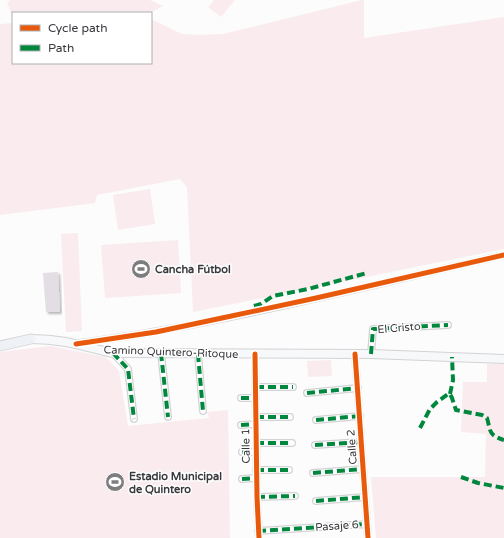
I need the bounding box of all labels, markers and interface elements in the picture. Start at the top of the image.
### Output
legend [12,12,152,64]
text: Cycle path [48,21,107,35]
text: Path [48,41,74,55]
sports icon: Cancha Fútbol [130,258,152,280]
place label: Cancha Fútbol [155,263,231,276]
street label: El Cristo [377,320,421,336]
street label: Camino Quintero-Ritoque [104,343,238,361]
street label: Calle 1 [239,428,253,464]
street label: Calle 2 [344,429,360,465]
place label: Estadio Municipal de Quintero [129,470,222,496]
sports icon: Estadio Municipal de Quintero [104,471,126,493]
street label: Pasaje 6 [315,518,359,534]

